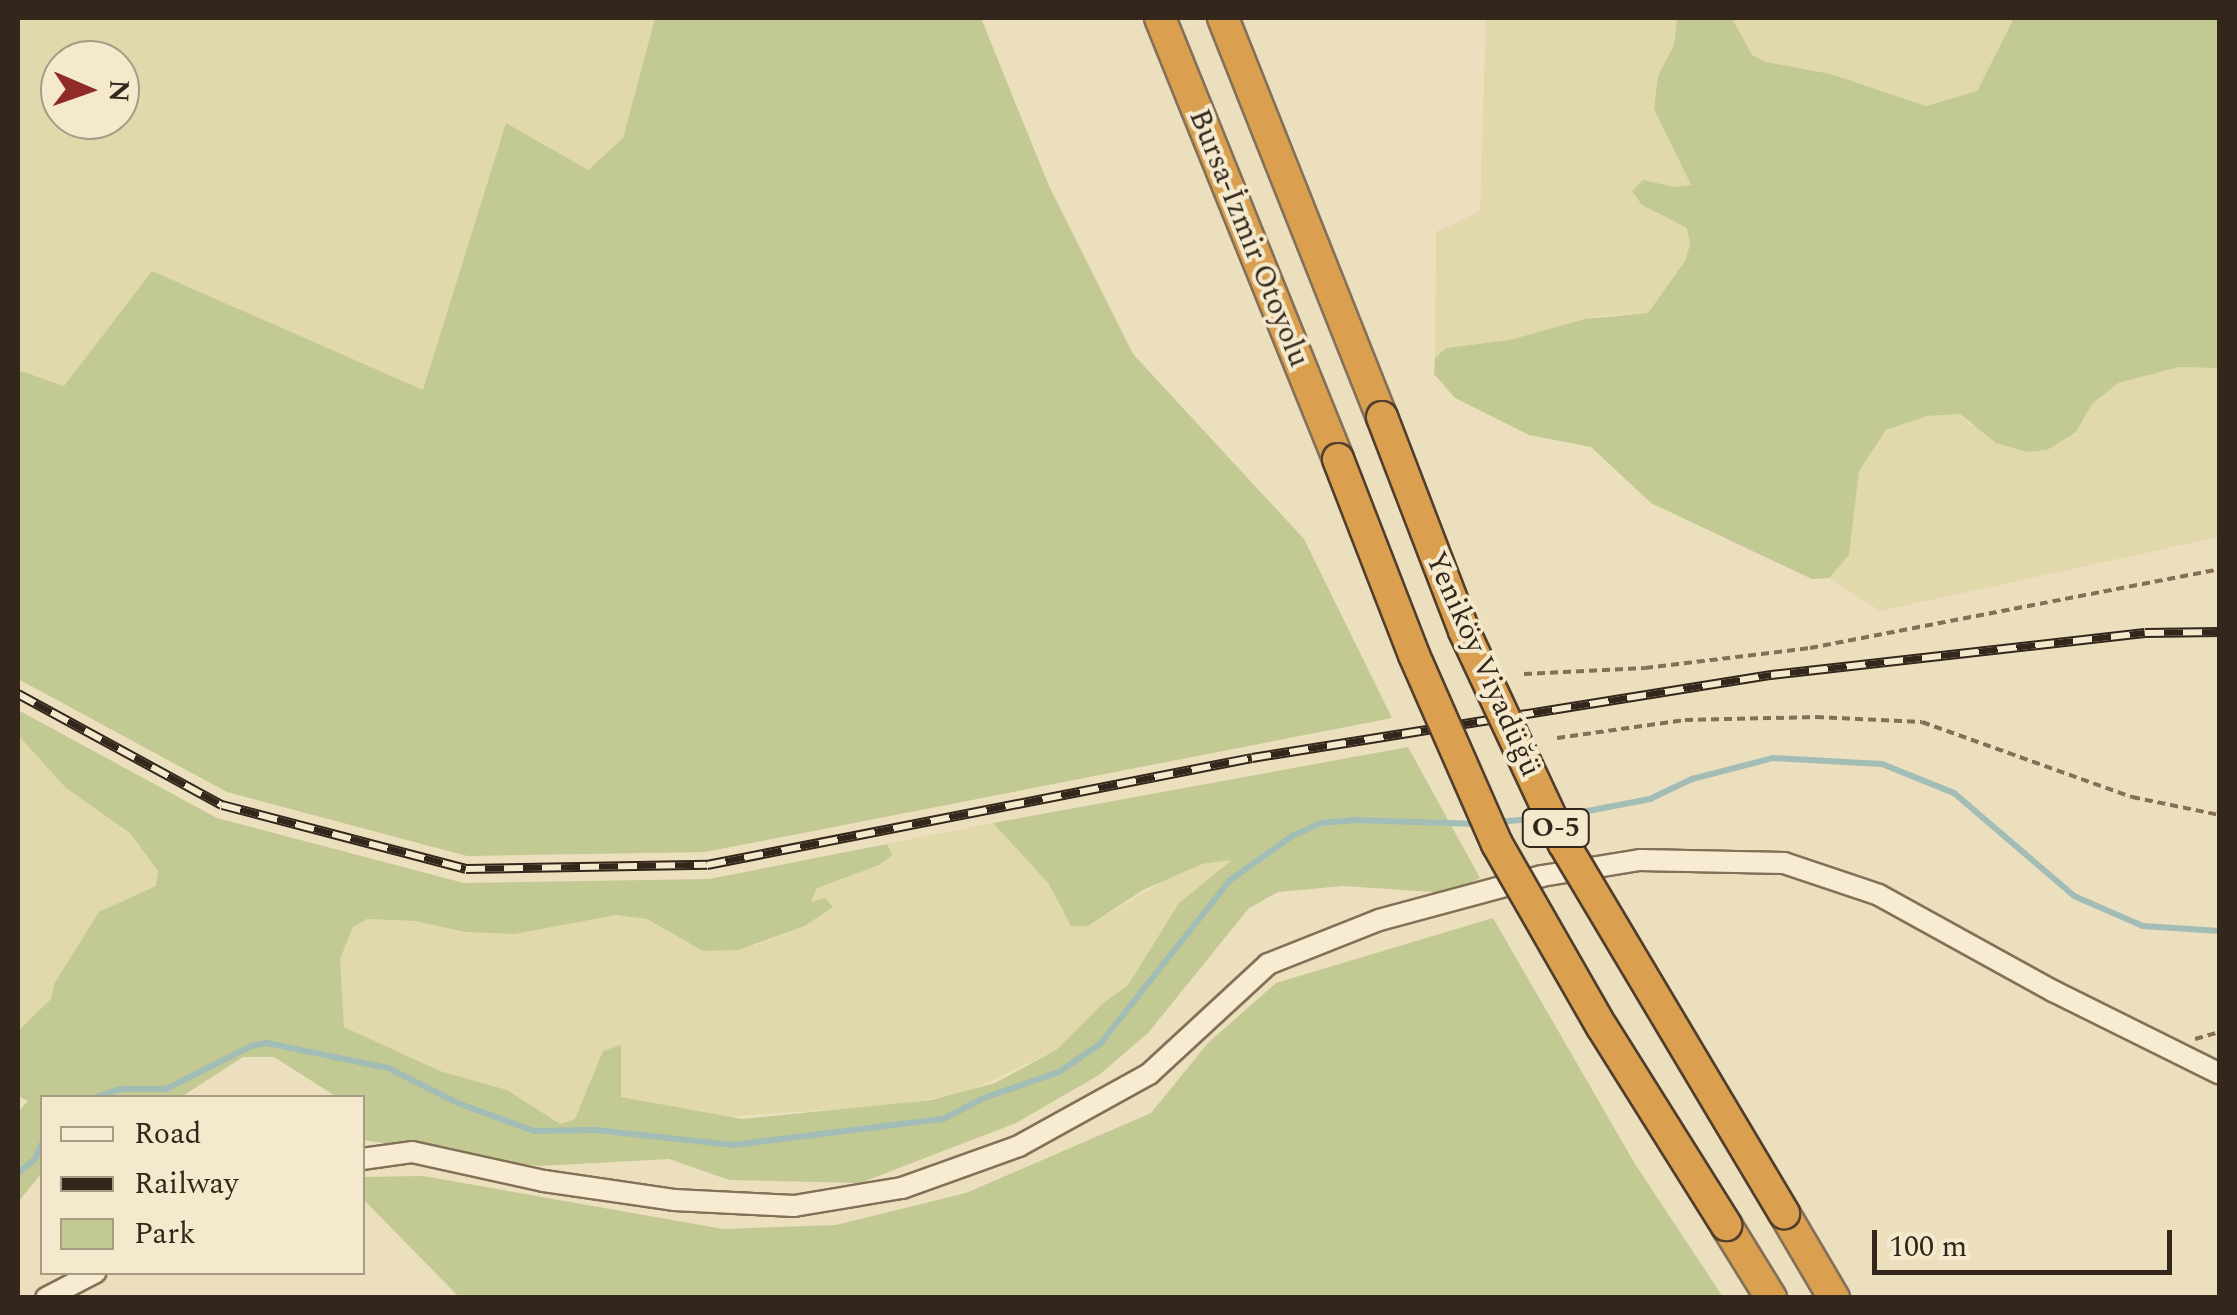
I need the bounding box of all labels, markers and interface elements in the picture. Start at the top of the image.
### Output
north arrow [40,40,140,140]
text: N [97,79,140,103]
street label: Bursa-İzmir Otoyolu [1181,104,1317,372]
street label: Yeniköy Viyadüğü [1417,546,1549,782]
road number: O-5 [1521,805,1591,851]
legend [40,1095,365,1275]
text: Road [134,1111,202,1157]
text: Railway [134,1161,239,1207]
scale bar [1877,1210,2177,1272]
text: Park [134,1211,196,1257]
text: 100 m [1889,1224,1967,1270]

